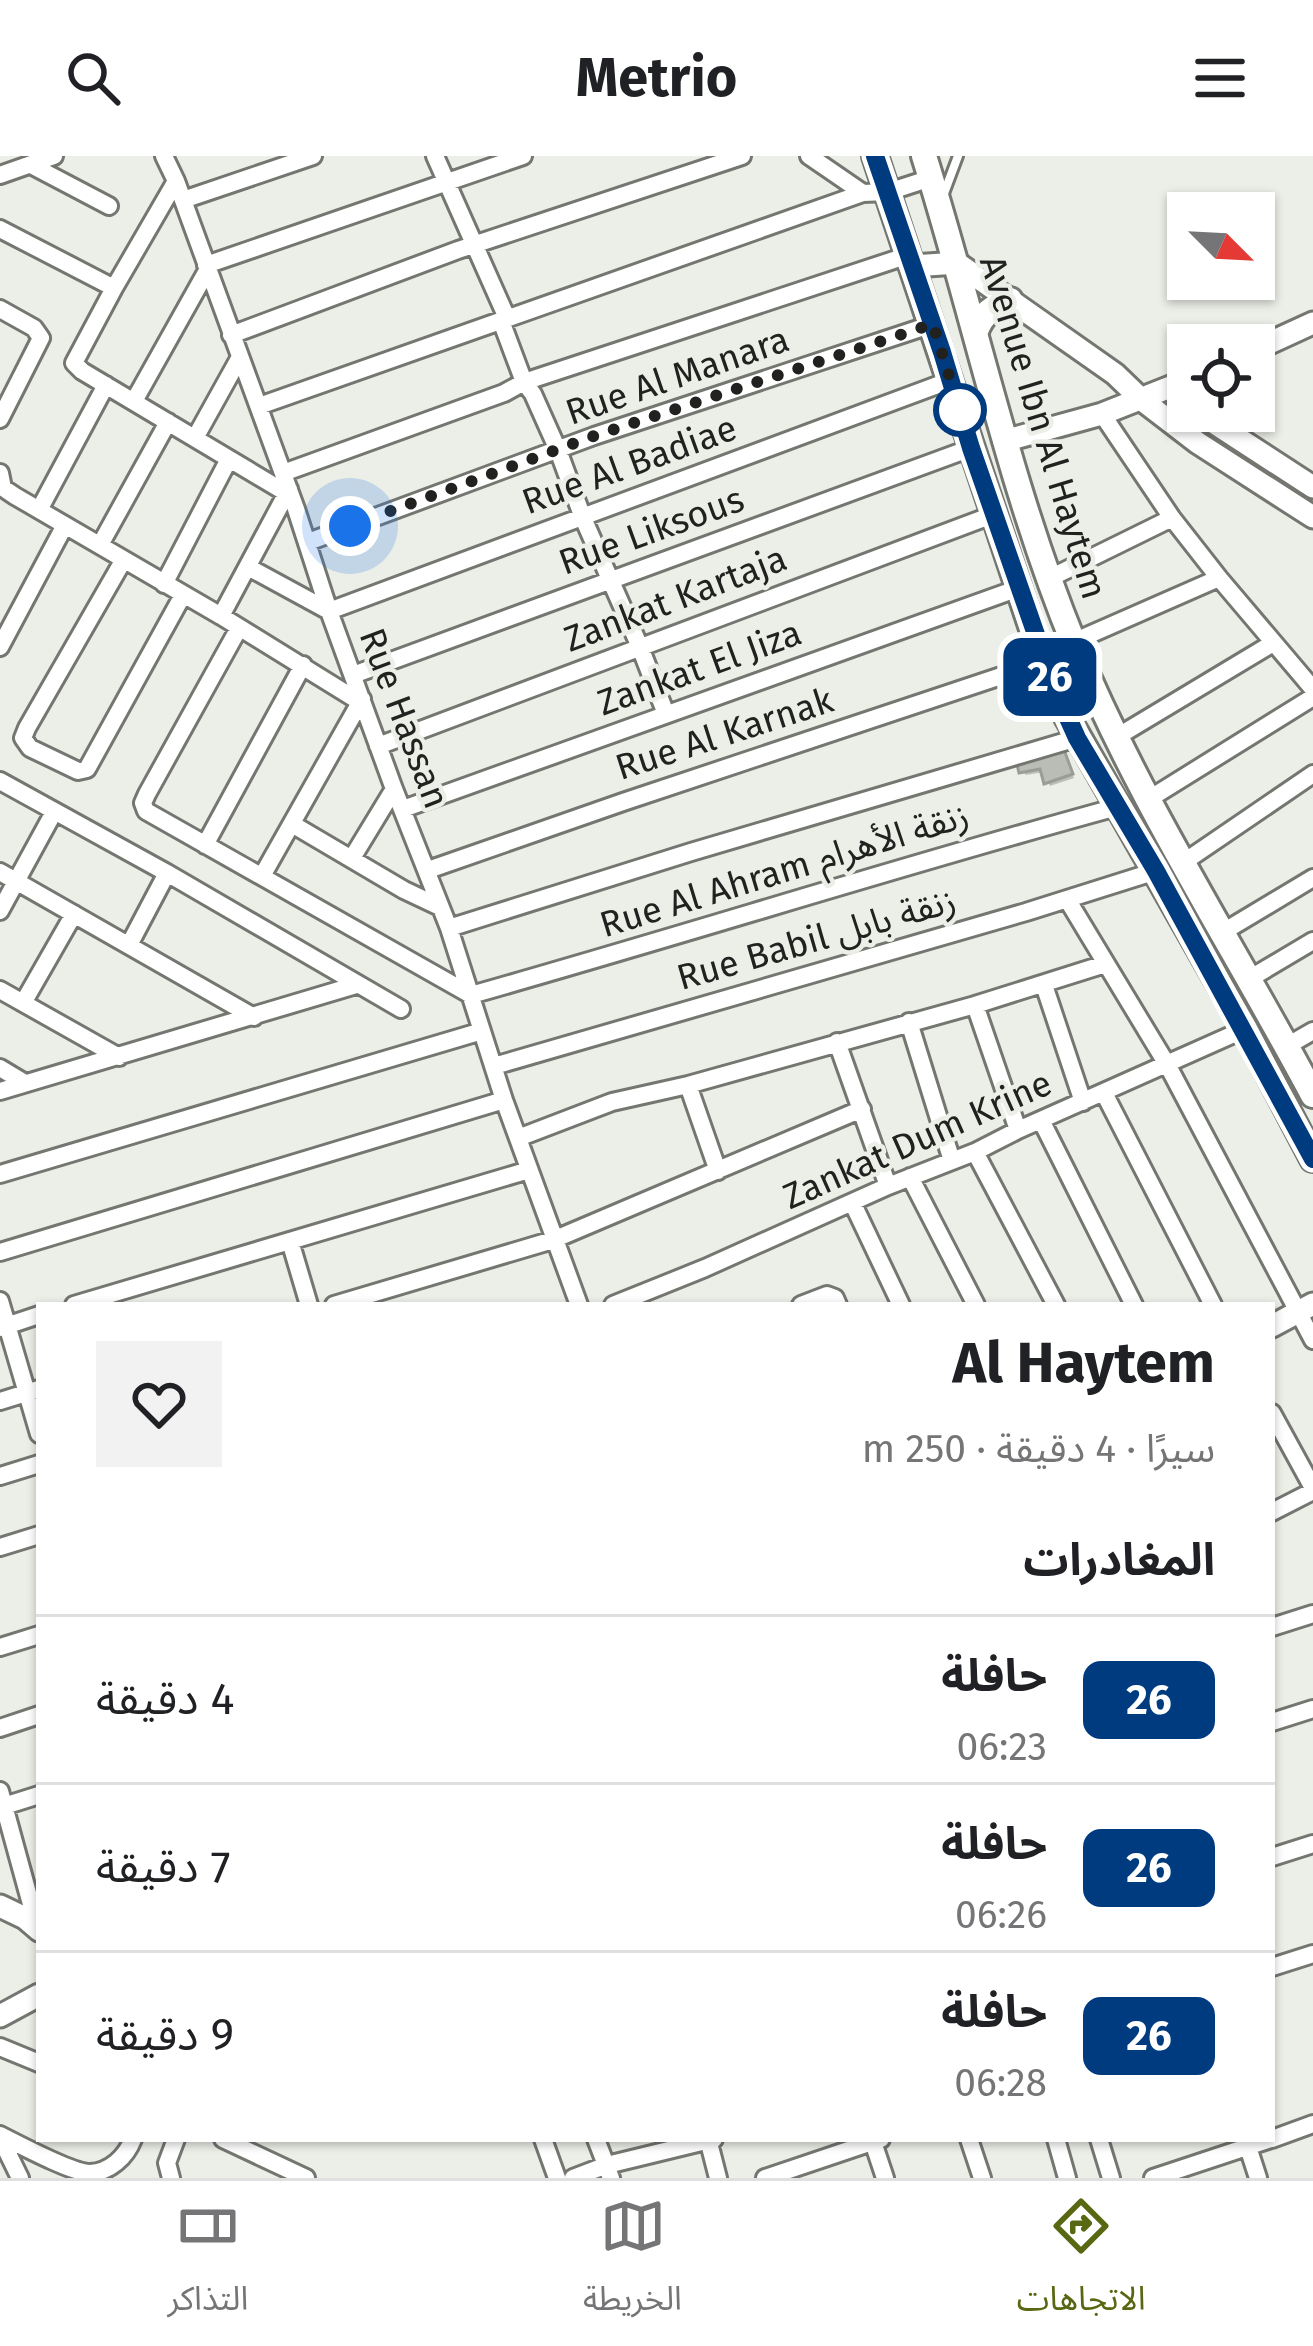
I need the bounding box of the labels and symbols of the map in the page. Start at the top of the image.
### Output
north arrow [1167,192,1275,300]
street label: Avenue Ibn Al Haytem [970,250,1116,604]
street label: Rue Al Manara [560,317,795,435]
unlabelled marker [935,385,985,435]
street label: Rue Al Badiae [516,406,743,524]
street label: Rue Liksous [553,477,750,585]
your location [320,496,380,556]
street label: Zankat Kartaja [558,536,793,662]
street label: Zankat El Jiza [591,611,807,725]
street label: Rue Hassan [350,622,459,815]
line badge: 26 [996,638,1104,716]
street label: Rue Al Karnak [610,678,839,790]
street label: Rue Al Ahram زنقة الأهرام [595,793,975,952]
street label: Rue Babil زنقة بابل [672,878,961,1000]
street label: Zankat Dum Krine [776,1061,1059,1219]

